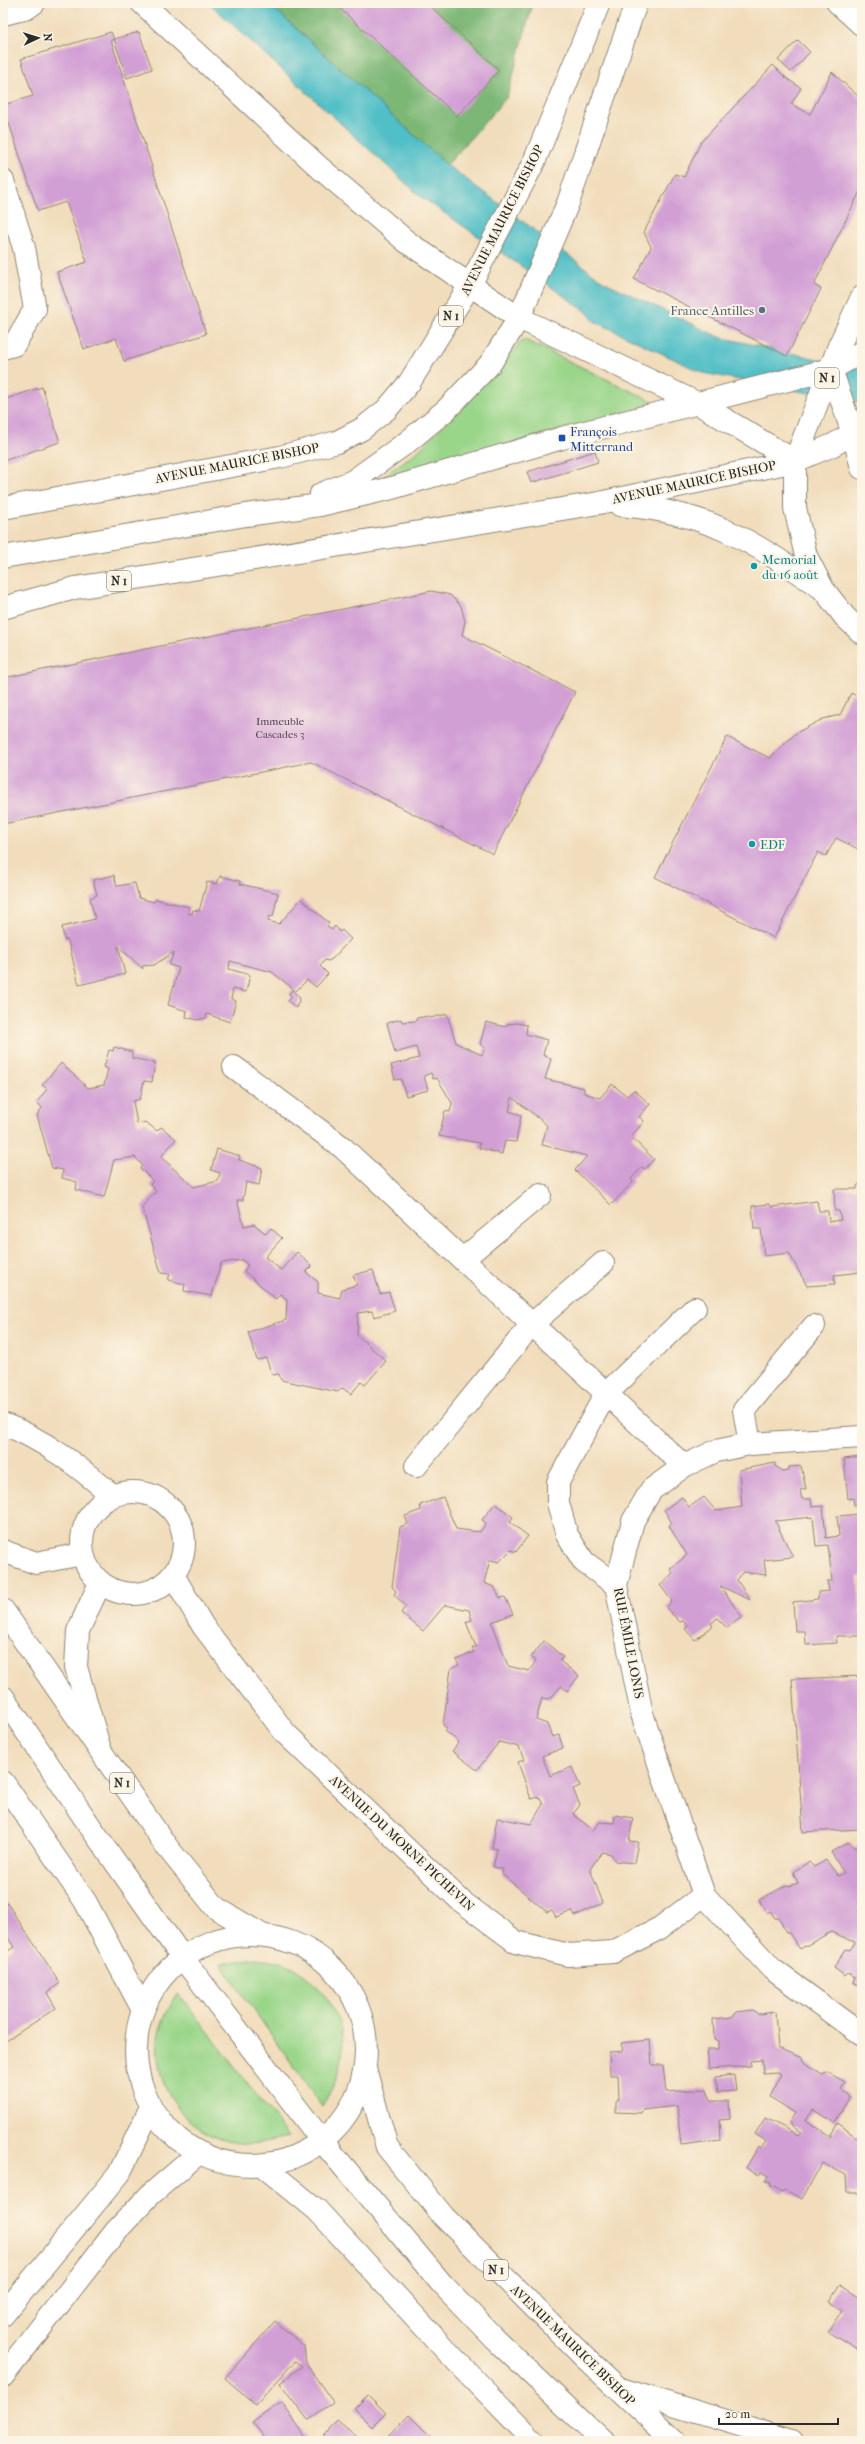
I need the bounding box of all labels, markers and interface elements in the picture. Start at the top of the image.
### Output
north arrow [18,18,58,58]
text: N [41,33,54,43]
street label: AVENUE MAURICE BISHOP [457,142,547,299]
place label: France Antilles [670,303,754,318]
marker: France Antilles [757,305,767,315]
road number: N 1 [439,306,463,326]
road number: N 1 [815,368,839,388]
place label: François Mitterrand [570,424,634,454]
marker: François Mitterrand [557,433,567,443]
street label: AVENUE MAURICE BISHOP [153,440,321,486]
street label: AVENUE MAURICE BISHOP [610,457,777,507]
place label: Memorial du 16 août [762,552,818,582]
marker: Memorial du 16 août [749,561,759,571]
road number: N 1 [107,571,131,591]
house number: Immeuble Cascades 3 [256,715,305,741]
place label: EDF [760,837,785,852]
marker: EDF [747,839,757,849]
street label: RUE ÉMILE LONIS [611,1586,647,1700]
street label: AVENUE DU MORNE PICHEVIN [326,1771,478,1914]
road number: N 1 [110,1773,134,1793]
road number: N 1 [484,2260,508,2280]
street label: AVENUE MAURICE BISHOP [507,2281,638,2408]
scale bar [719,2400,838,2426]
text: 20 m [725,2407,750,2421]

